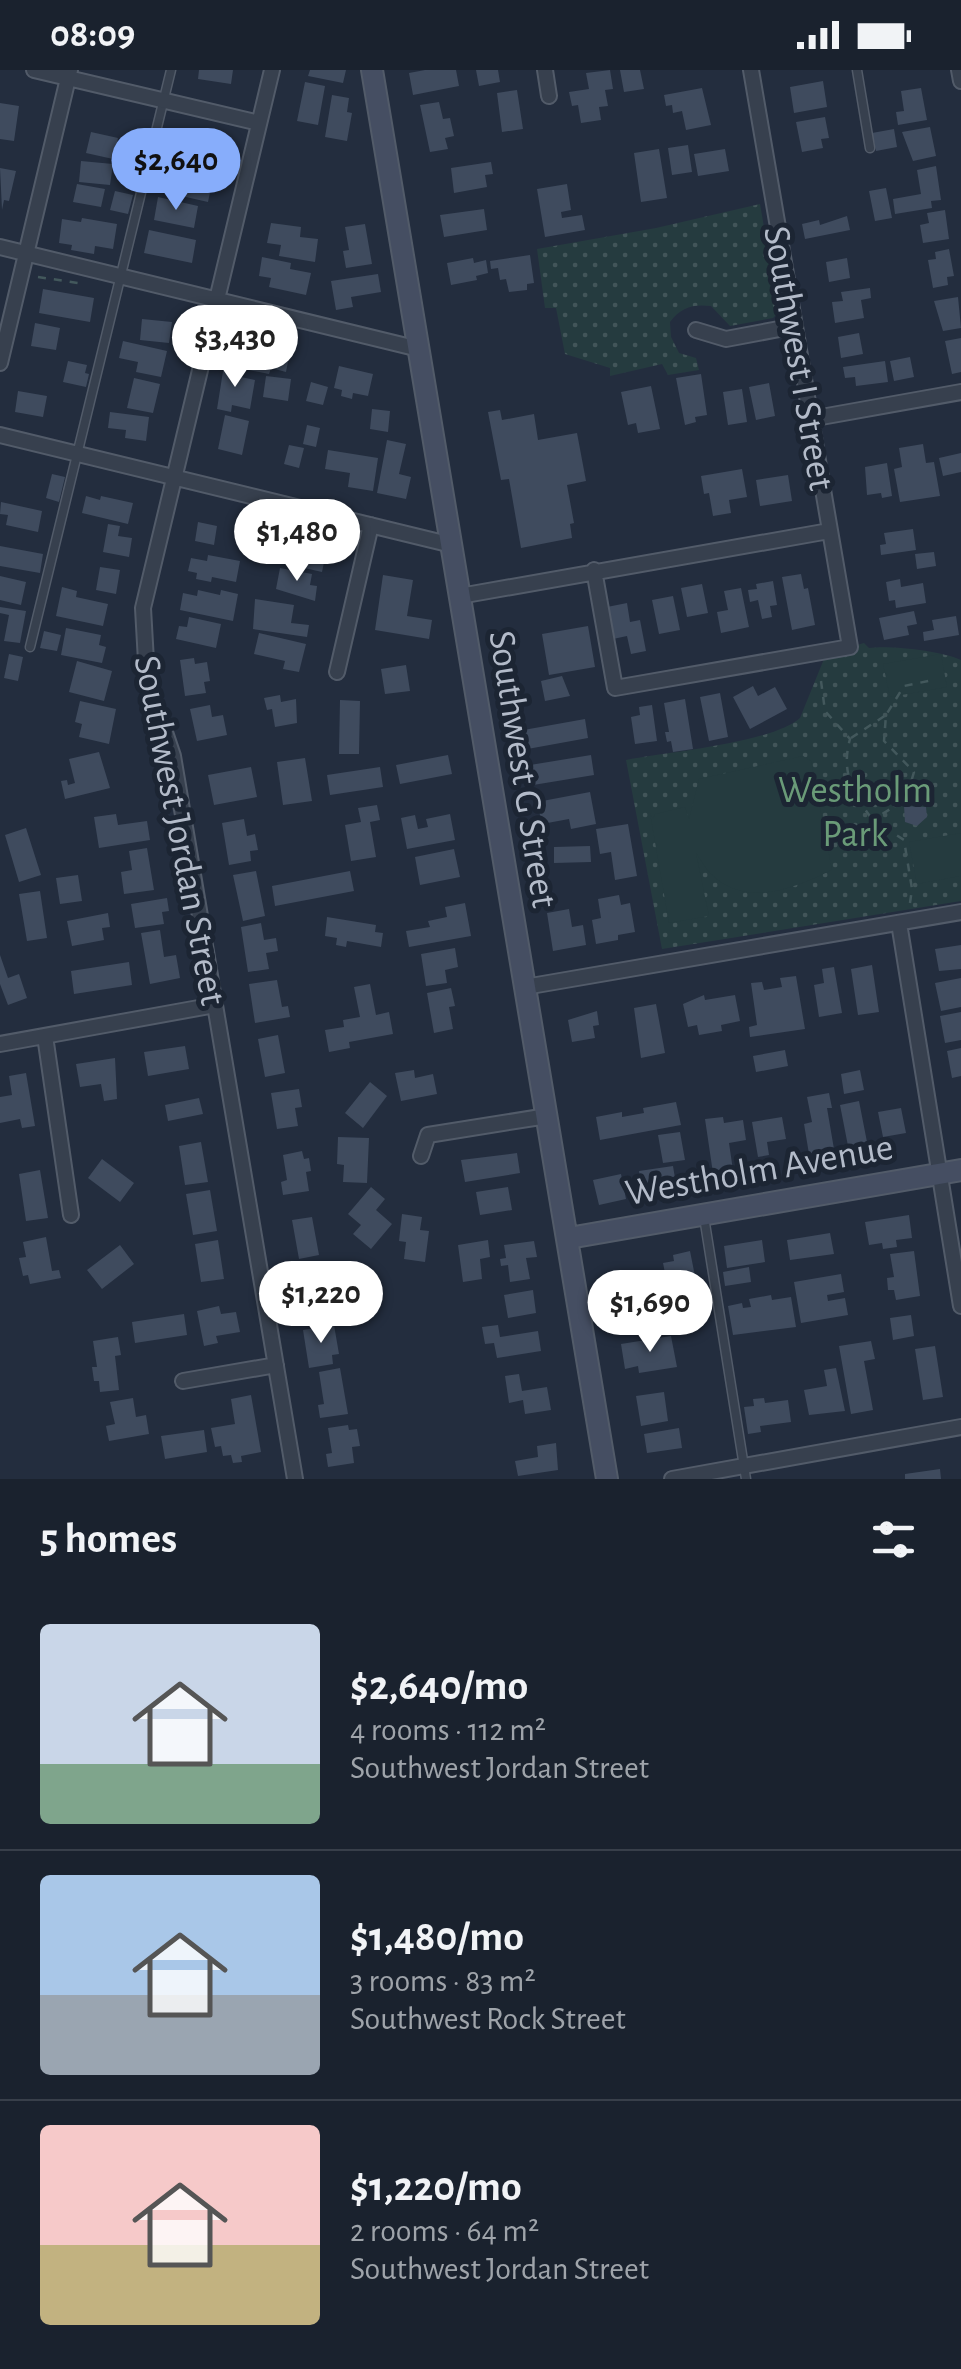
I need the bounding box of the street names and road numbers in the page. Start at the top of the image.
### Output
street label: Southwest I Street [756,223,840,493]
street label: Southwest G Street [481,628,563,911]
street label: Southwest Jordan Street [127,652,232,1008]
street label: Westholm Avenue [622,1129,896,1213]

